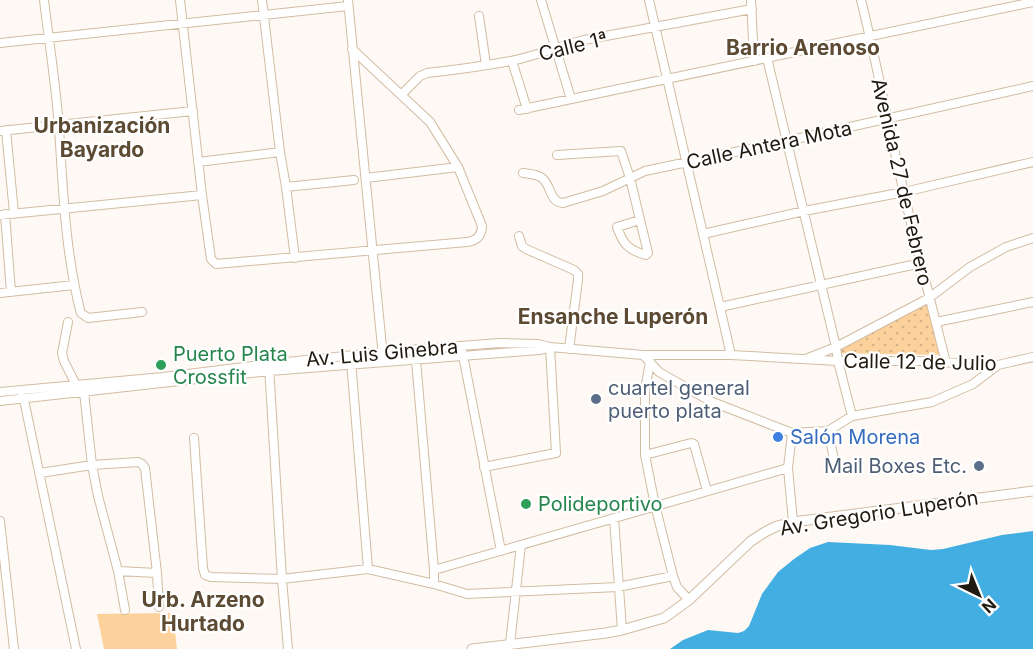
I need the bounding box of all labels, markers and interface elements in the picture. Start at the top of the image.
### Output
street label: Calle 1ª [536,26,610,66]
district label: Barrio Arenoso [726,35,880,60]
street label: Avenida 27 de Febrero [866,76,938,288]
district label: Urbanización Bayardo [34,113,170,162]
street label: Calle Antera Mota [684,116,854,174]
district label: Ensanche Luperón [518,304,708,329]
street label: Av. Luis Ginebra [305,334,459,372]
place label: Puerto Plata Crossfit [173,342,288,389]
street label: Calle 12 de Julio [843,349,997,375]
marker: Puerto Plata Crossfit [154,358,168,372]
place label: cuartel general puerto plata [608,376,750,423]
marker: cuartel general puerto plata [589,392,603,406]
place label: Salón Morena [790,425,920,449]
marker: Salón Morena [771,430,785,444]
place label: Mail Boxes Etc. [824,454,967,478]
marker: Mail Boxes Etc. [972,459,986,473]
street label: Av. Gregorio Luperón [778,485,980,541]
place label: Polideportivo [538,492,663,516]
marker: Polideportivo [519,497,533,511]
north arrow [949,565,1009,625]
district label: Urb. Arzeno Hurtado [141,587,265,636]
text: N [978,594,1001,617]

